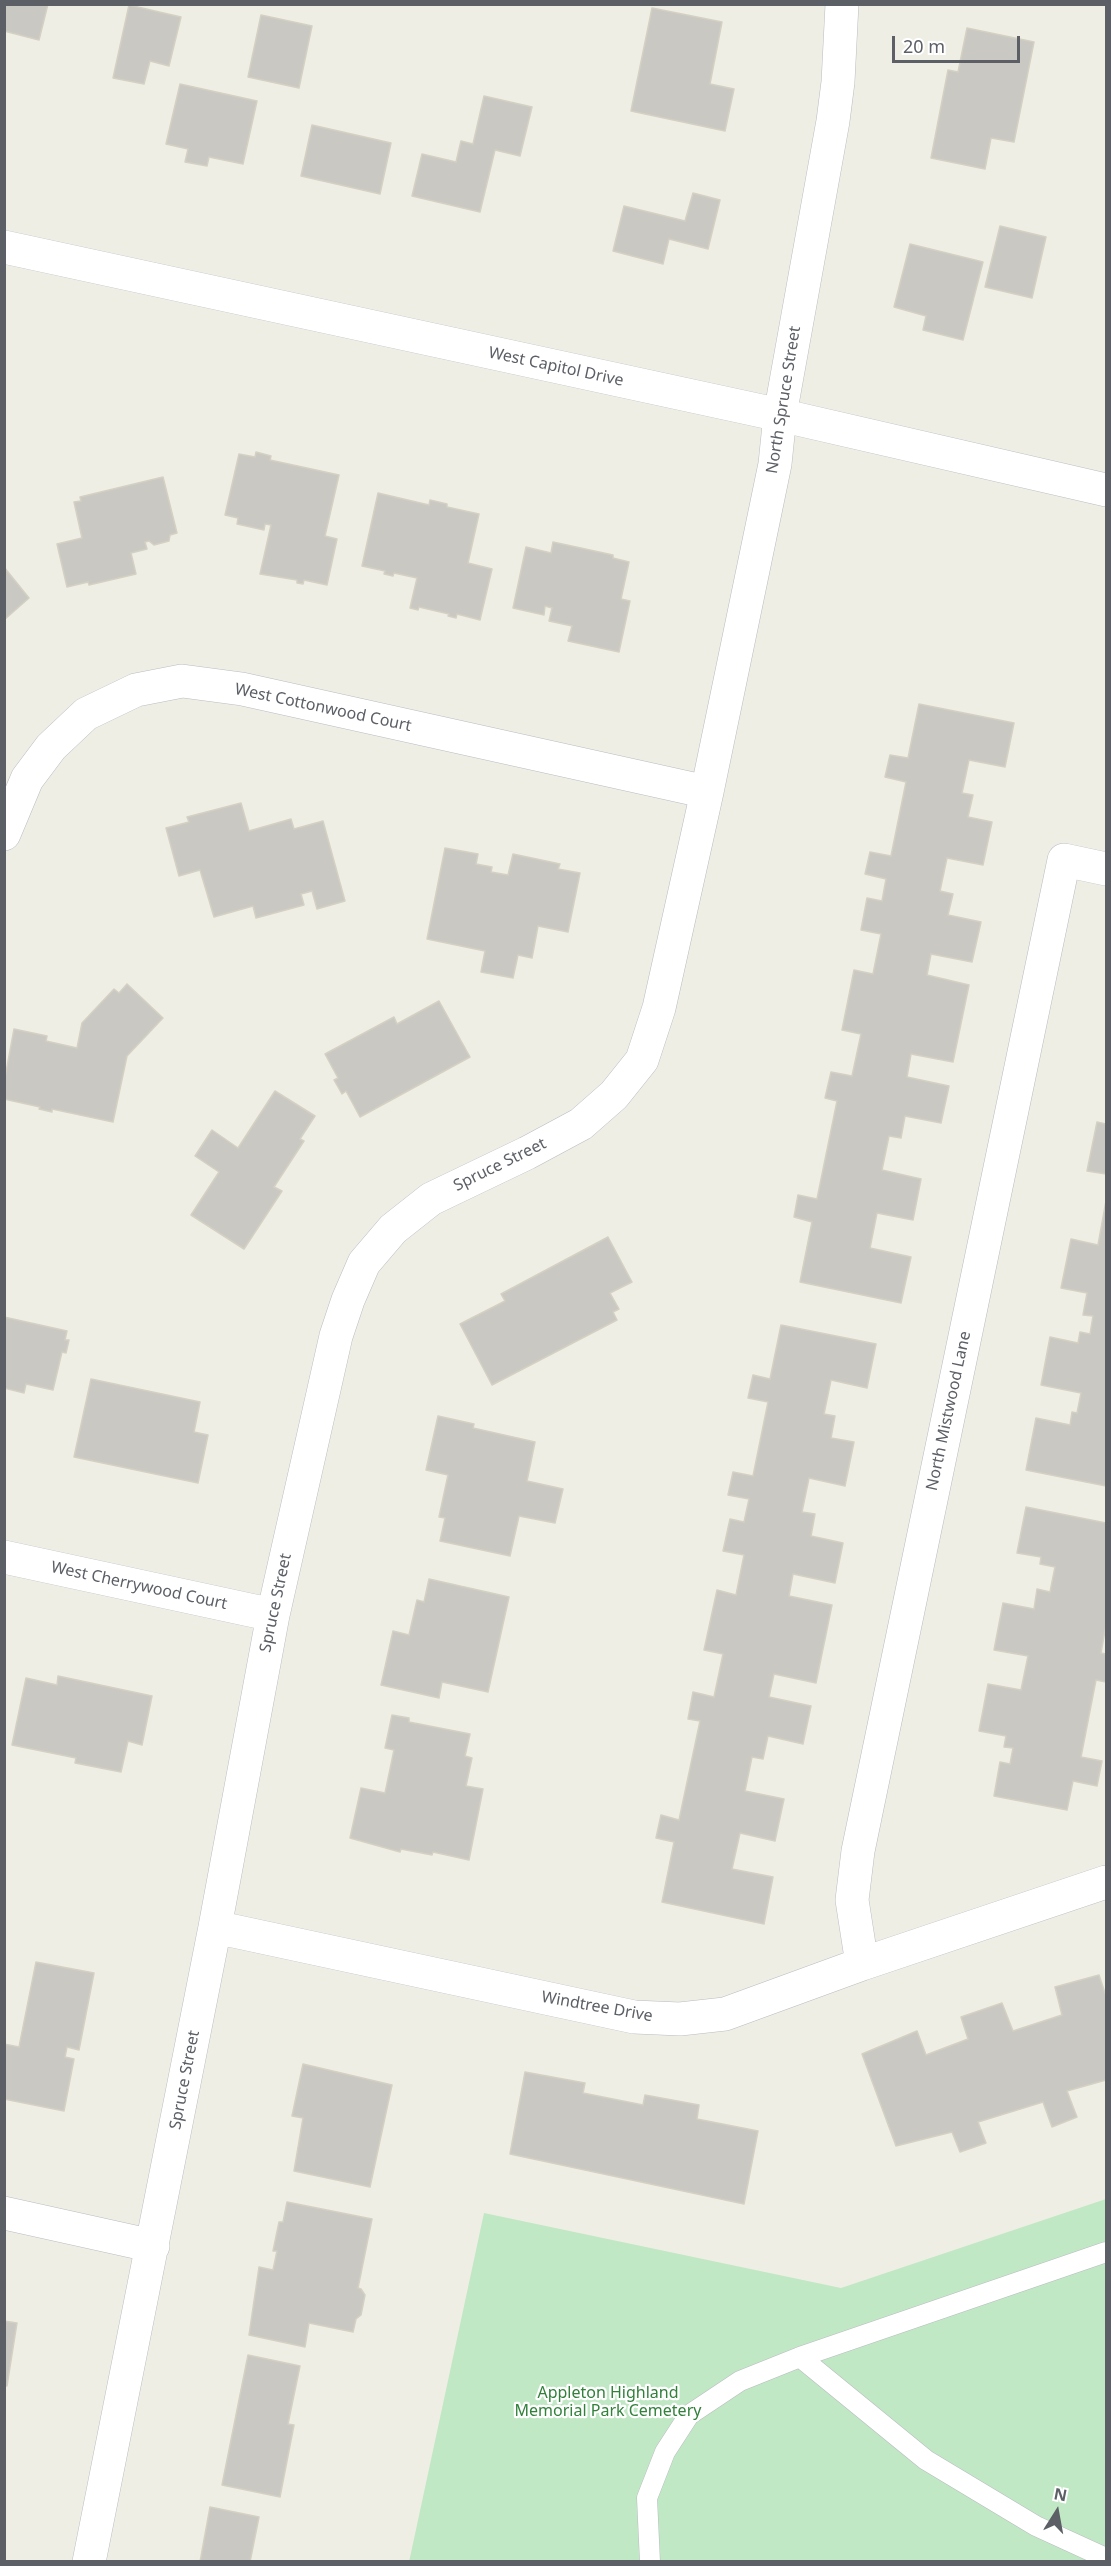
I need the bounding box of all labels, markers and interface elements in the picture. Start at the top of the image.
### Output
scale bar [895,24,1022,62]
text: 20 m [903,34,945,58]
street label: North Spruce Street [763,325,805,475]
street label: West Capitol Drive [487,343,625,391]
street label: West Cottonwood Court [233,680,413,736]
street label: Spruce Street [451,1134,549,1196]
street label: North Mistwood Lane [923,1330,975,1492]
street label: Spruce Street [256,1552,296,1654]
street label: West Cherrywood Court [49,1558,229,1614]
street label: Windtree Drive [540,1988,654,2026]
street label: Spruce Street [166,2029,204,2131]
park label: Appleton Highland Memorial Park Cemetery [515,2383,701,2421]
north arrow [1027,2482,1087,2542]
text: N [1052,2482,1069,2506]

